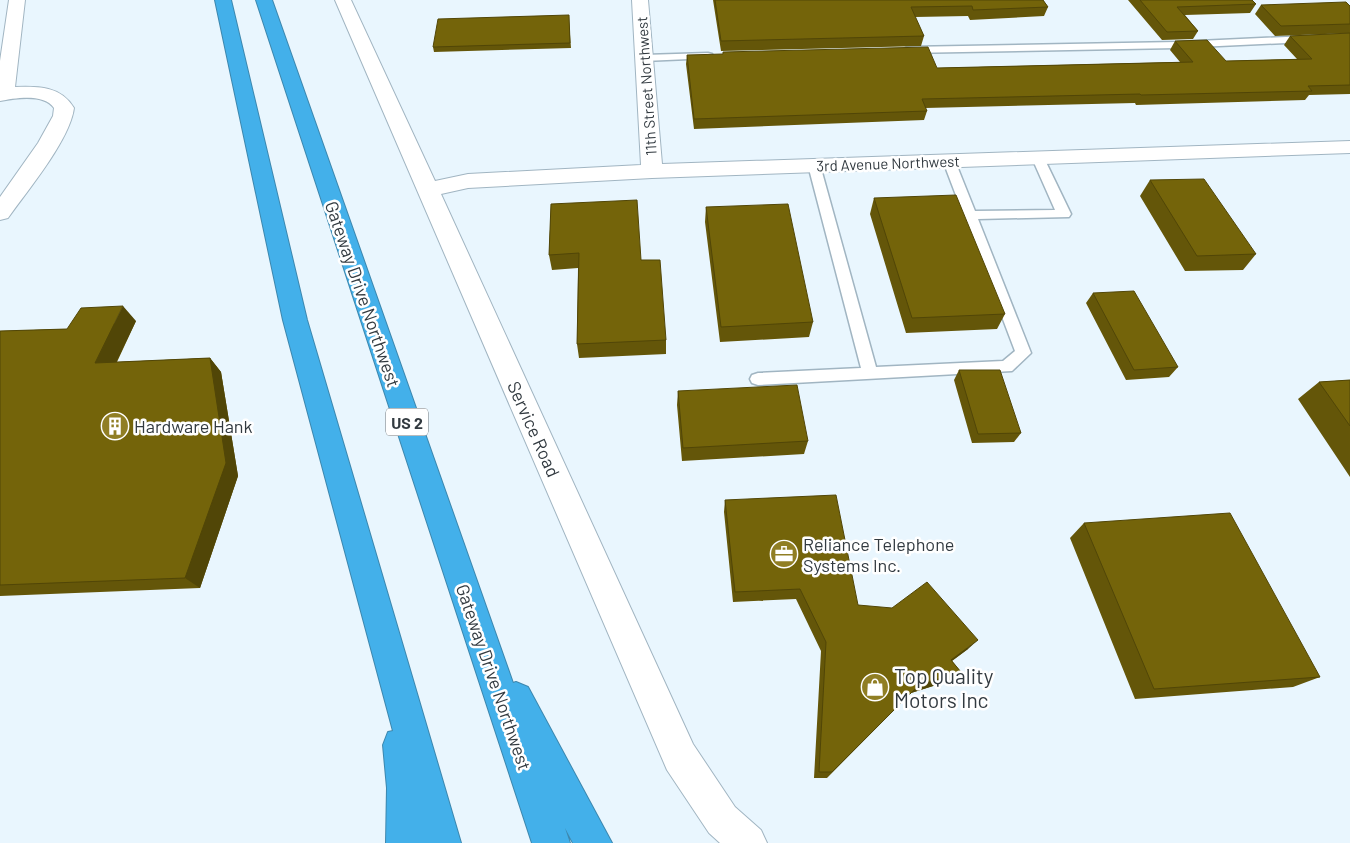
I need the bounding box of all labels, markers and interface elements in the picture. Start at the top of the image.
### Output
street label: 11th Street Northwest [632,16,660,156]
street label: 3rd Avenue Northwest [816,152,960,174]
street label: Gateway Drive Northwest [321,198,405,390]
street label: Service Road [503,378,565,480]
road number: US 2 [386,408,428,436]
building icon: Hardware Hank [100,411,130,441]
place label: Hardware Hank [134,415,253,437]
place label: Reliance Telephone Systems Inc. [803,533,954,576]
office icon: Reliance Telephone Systems Inc. [769,539,799,569]
street label: Gateway Drive Northwest [452,581,536,773]
place label: Top Quality Motors Inc [894,663,994,712]
shop icon: Top Quality Motors Inc [860,672,890,702]

